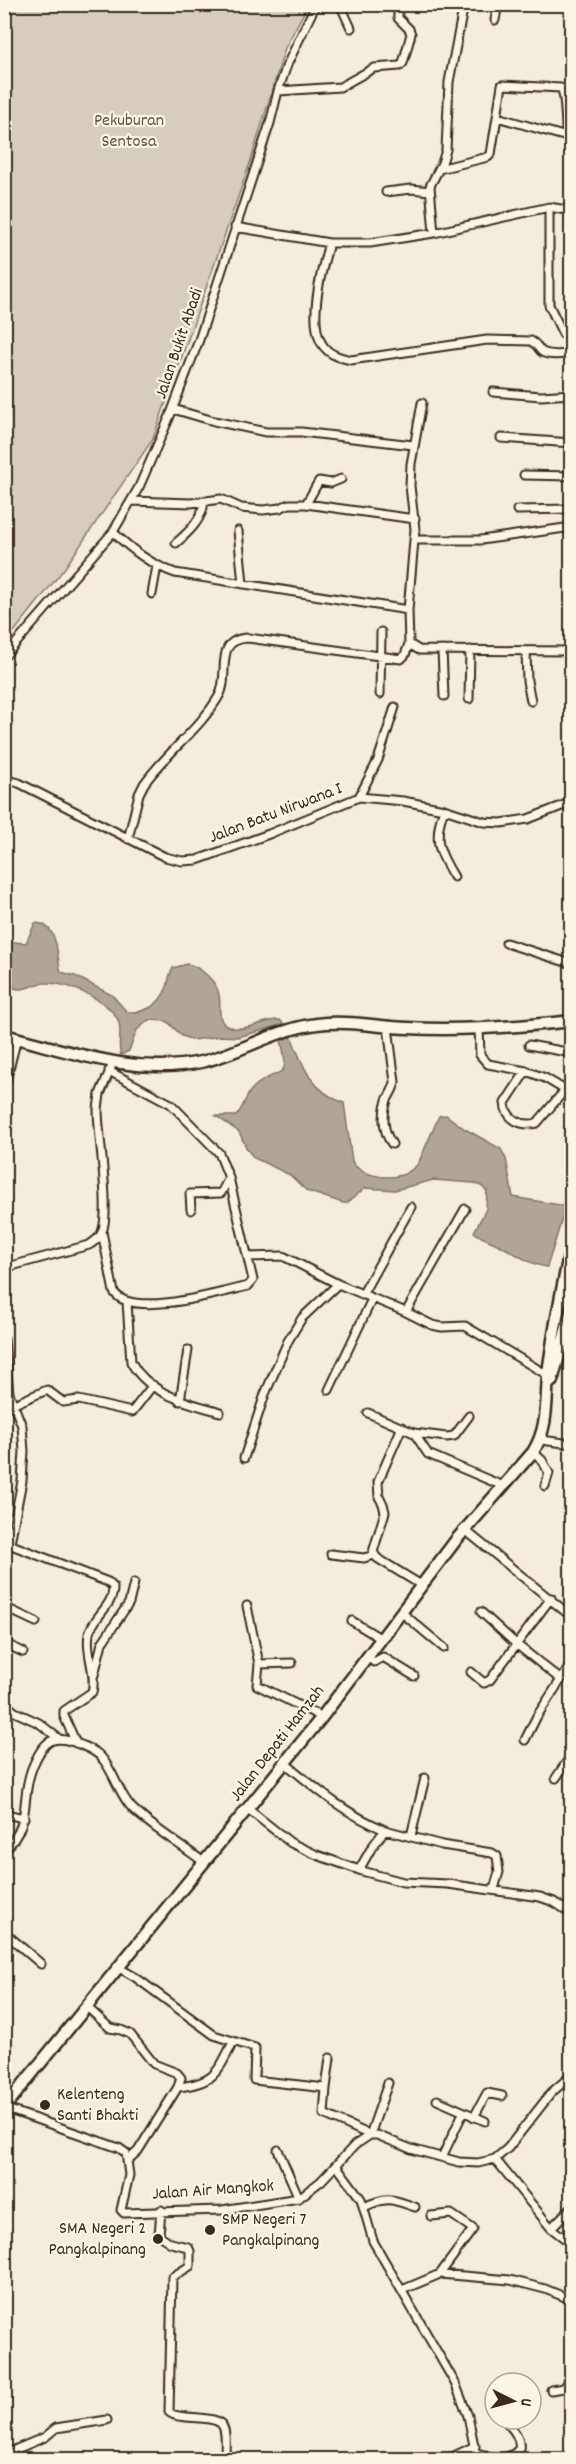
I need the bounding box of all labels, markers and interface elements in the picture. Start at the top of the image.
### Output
park label: Pekuburan Sentosa [94,109,164,155]
street label: Jalan Bukit Abadi [149,285,211,403]
street label: Jalan Batu Nirwana I [206,777,347,851]
street label: Jalan Depati Hamzah [225,1680,331,1808]
place label: Kelenteng Santi Bhakti [57,2083,138,2129]
marker: Kelenteng Santi Bhakti [38,2098,52,2112]
street label: Jalan Air Mangkok [151,2174,275,2208]
place label: SMP Negeri 7 Pangkalpinang [222,2208,320,2254]
place label: SMA Negeri 2 Pangkalpinang [49,2217,146,2263]
marker: SMP Negeri 7 Pangkalpinang [203,2223,217,2237]
marker: SMA Negeri 2 Pangkalpinang [151,2232,165,2246]
north arrow [483,2371,543,2431]
text: U [514,2397,537,2408]

